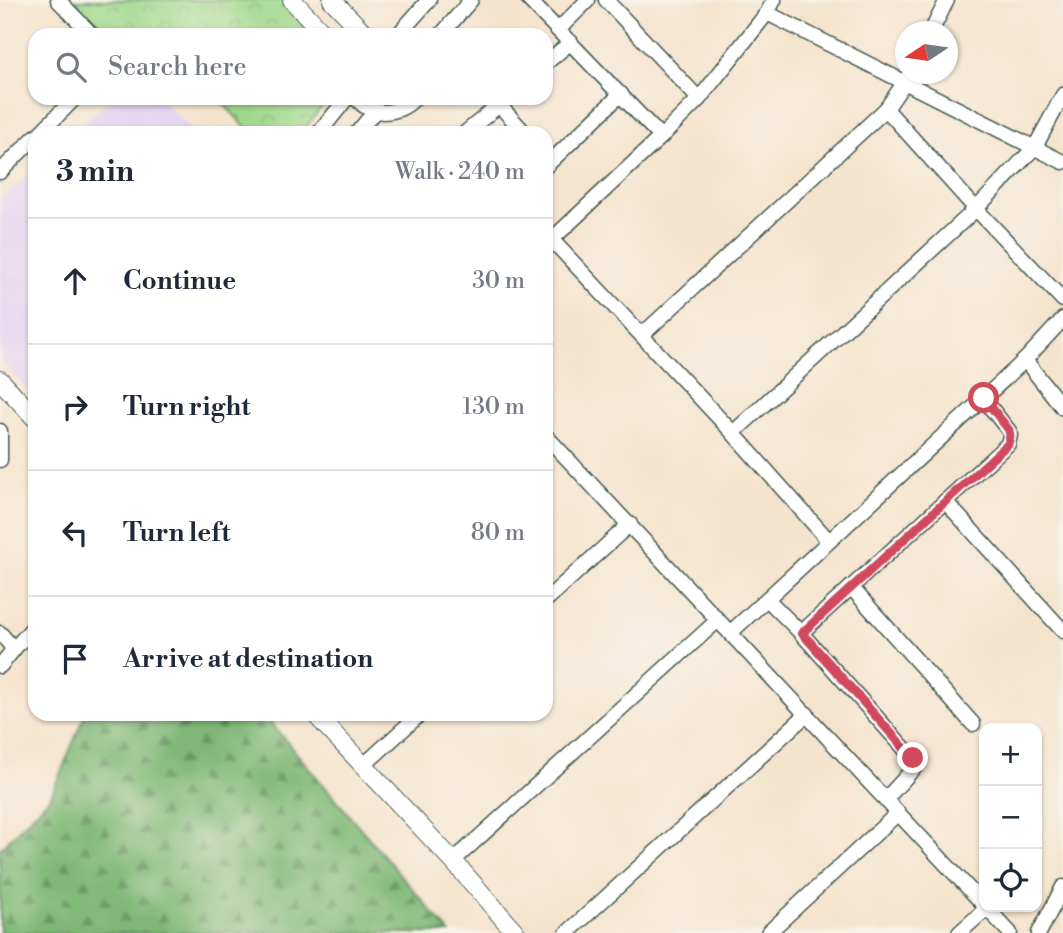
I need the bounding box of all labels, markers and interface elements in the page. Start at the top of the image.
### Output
north arrow [895,21,958,84]
search box [28,28,553,105]
icon: search [52,48,90,86]
text: Search here [108,51,247,83]
text: 3 min [56,153,134,191]
text: Walk · 240 m [395,158,525,186]
icon: ahead [56,262,94,300]
text: Continue [123,265,236,297]
text: 30 m [472,267,525,295]
route start [968,382,999,413]
icon: right [56,388,94,426]
text: Turn right [123,391,251,423]
text: 130 m [462,393,525,421]
icon: left [56,514,94,552]
text: Turn left [123,517,231,549]
text: 80 m [471,519,525,547]
icon: arrive [56,640,94,678]
text: Arrive at destination [123,643,373,675]
map controls [979,723,1042,912]
button: + [979,723,1042,786]
route end [897,742,928,773]
button: − [979,786,1042,849]
button: locate [979,849,1042,912]

